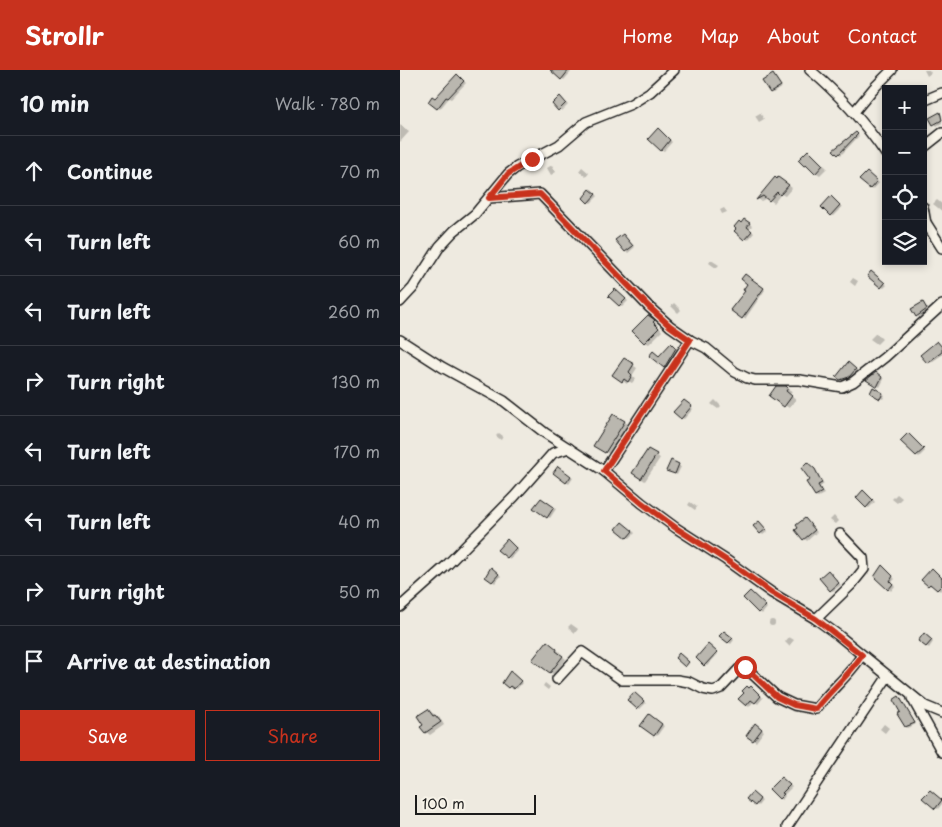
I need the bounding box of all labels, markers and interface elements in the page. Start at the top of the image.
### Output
text: Strollr [25,17,104,53]
text: Home [622,22,672,49]
text: Map [700,22,739,49]
text: About [767,22,819,49]
text: Contact [847,22,917,49]
map controls [882,85,927,265]
button: + [882,85,927,130]
text: 10 min [20,87,90,119]
text: Walk · 780 m [275,91,380,115]
button: − [882,130,927,175]
route end [521,148,544,171]
icon: ahead [20,157,48,185]
text: Continue [67,157,153,185]
text: 70 m [340,159,380,183]
button: locate [882,175,927,220]
button: layers [882,220,927,265]
icon: left [20,227,48,255]
text: Turn left [67,227,151,255]
text: 60 m [338,229,380,253]
icon: left [20,297,48,325]
text: Turn left [67,297,151,325]
text: 260 m [328,299,380,323]
icon: right [20,367,48,395]
text: Turn right [67,367,165,395]
text: 130 m [332,369,380,393]
icon: left [20,437,48,465]
text: Turn left [67,437,151,465]
text: 170 m [334,439,380,463]
icon: left [20,507,48,535]
text: Turn left [67,507,151,535]
text: 40 m [338,509,380,533]
icon: right [20,577,48,605]
text: Turn right [67,577,165,605]
text: 50 m [339,579,380,603]
icon: arrive [20,647,48,675]
text: Arrive at destination [67,647,271,675]
route start [734,656,757,679]
button: Save [20,710,195,761]
button: Share [205,710,380,761]
scale bar [415,792,536,815]
text: 100 m [422,793,465,814]

